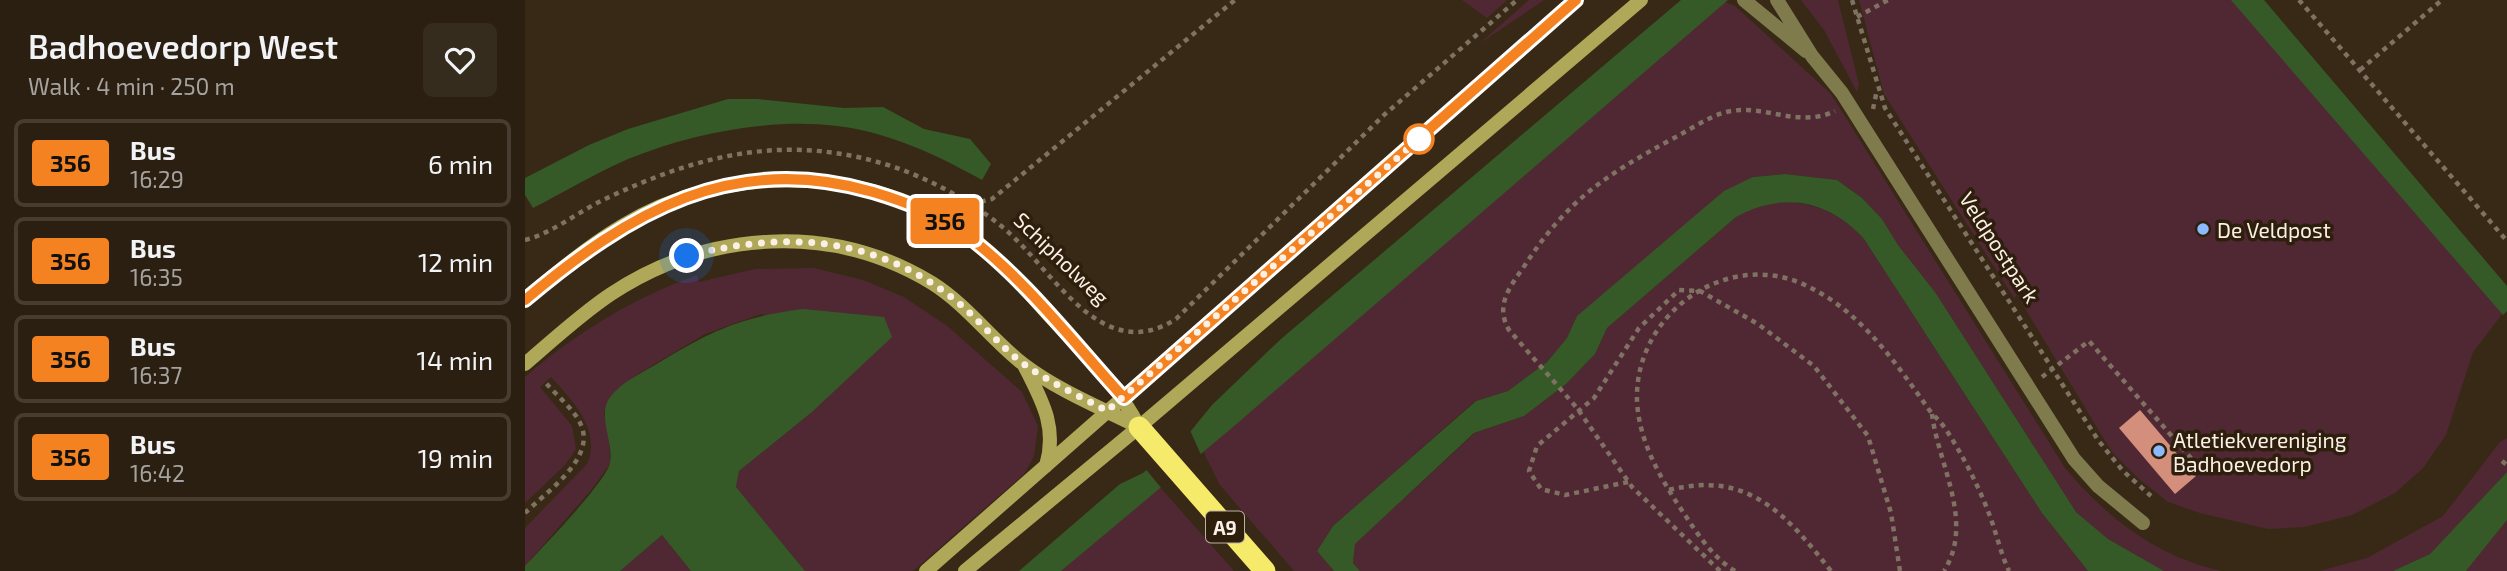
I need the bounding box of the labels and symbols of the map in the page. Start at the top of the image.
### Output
unlabelled marker [1404,124,1434,154]
street label: Veldpostpark [1955,187,2045,307]
line badge: 356 [905,198,985,244]
street label: Schipholweg [1009,207,1115,310]
place label: De Veldpost [2217,217,2331,242]
marker: De Veldpost [2195,221,2211,237]
your location [669,238,704,273]
place label: Atletiekvereniging Badhoevedorp [2173,427,2347,476]
marker: Atletiekvereniging Badhoevedorp [2151,443,2167,459]
road number: A9 [1206,512,1244,542]

